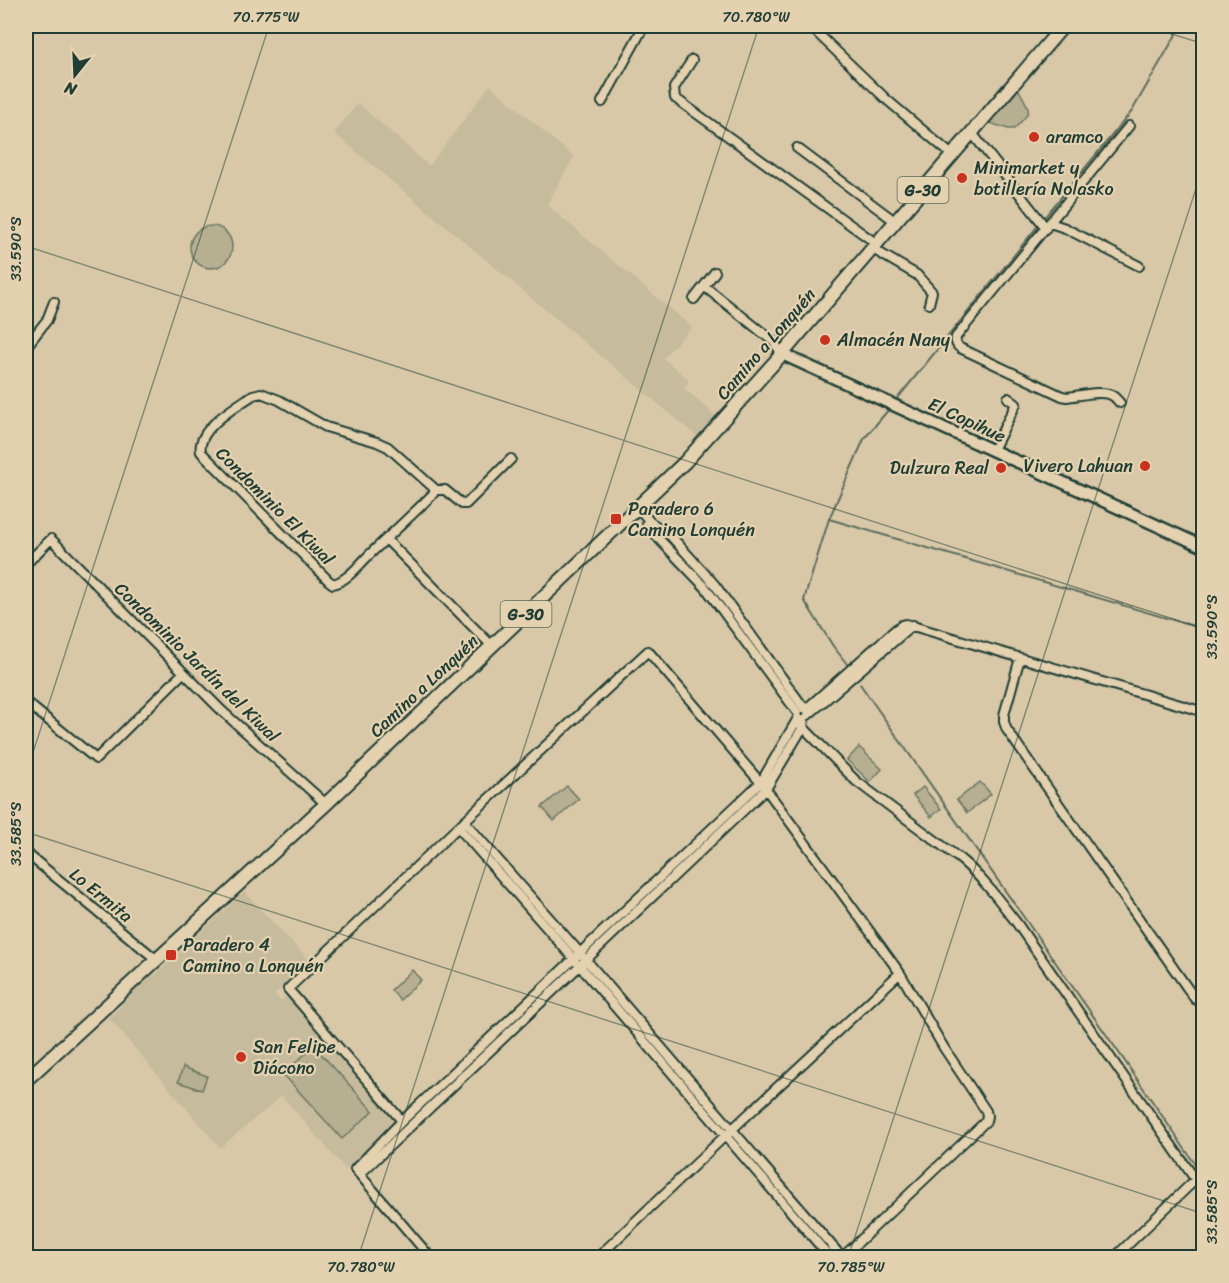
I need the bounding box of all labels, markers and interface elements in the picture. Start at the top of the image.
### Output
text: 70.775°W [233,4,300,30]
text: 70.780°W [722,4,790,30]
north arrow [45,45,105,105]
text: N [60,73,81,105]
place label: aramco [1046,121,1103,153]
marker: aramco [1027,130,1041,144]
place label: Minimarket y botillería Nolasko [974,152,1114,205]
marker: Minimarket y botillería Nolasko [955,171,969,185]
road number: G-30 [898,177,948,203]
text: 33.590°S [3,216,29,281]
street label: Camino a Lonquén [708,280,824,408]
place label: Almacén Nany [836,324,951,356]
marker: Almacén Nany [818,333,832,347]
street label: El Copihue [923,388,1011,452]
street label: Condominio El Kiwal [208,439,343,574]
place label: Vivero Lahuan [1024,450,1133,482]
place label: Dulzura Real [890,452,990,484]
marker: Vivero Lahuan [1138,459,1152,473]
marker: Dulzura Real [994,461,1008,475]
place label: Paradero 6 Camino Lonquén [628,493,755,546]
marker: Paradero 6 Camino Lonquén [609,512,623,526]
street label: Condominio Jardín del Kiwal [106,574,288,751]
text: 33.590°S [1199,594,1225,659]
road number: G-30 [500,601,552,627]
street label: Camino a Lonquén [362,626,487,746]
text: 33.585°S [3,801,29,866]
street label: Lo Ermita [62,859,140,931]
place label: Paradero 4 Camino a Lonquén [183,929,324,982]
marker: Paradero 4 Camino a Lonquén [164,948,178,962]
place label: San Felipe Diácono [253,1031,336,1084]
marker: San Felipe Diácono [234,1050,248,1064]
text: 33.585°S [1199,1179,1225,1244]
text: 70.780°W [327,1254,395,1280]
text: 70.785°W [817,1254,885,1280]

